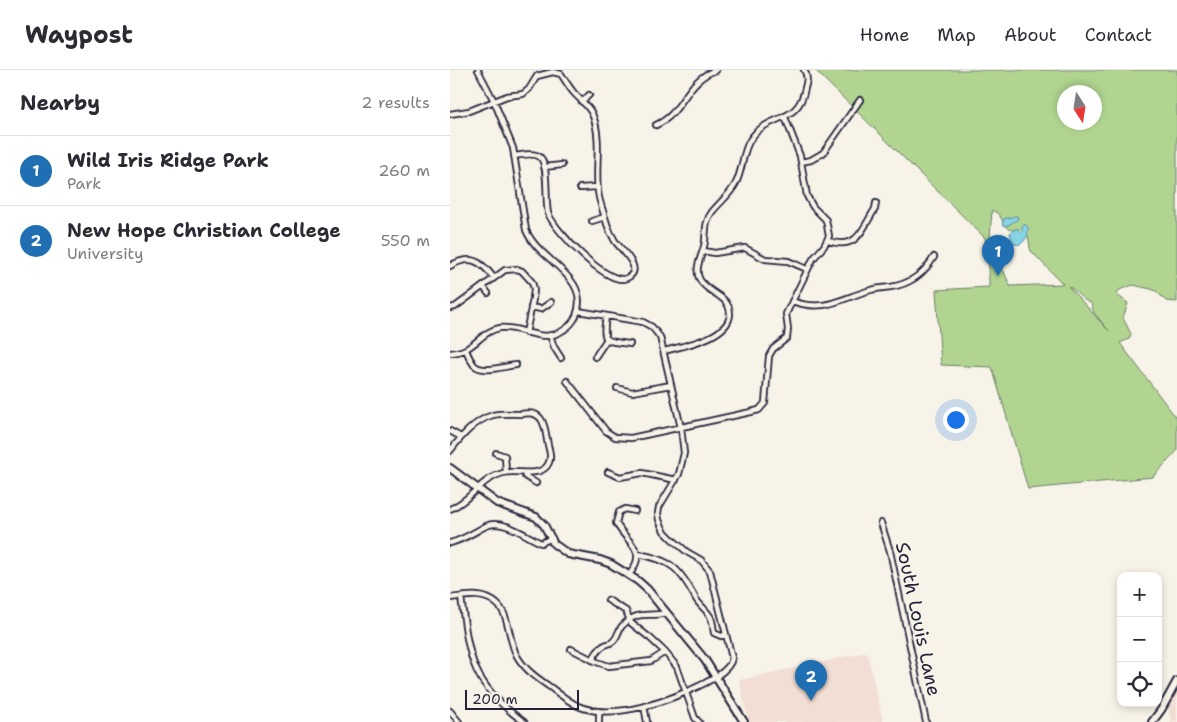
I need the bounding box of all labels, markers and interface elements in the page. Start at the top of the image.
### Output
text: Waypost [25,19,133,51]
text: Home [860,23,909,47]
text: Map [937,23,976,47]
text: About [1004,23,1057,47]
text: Contact [1085,23,1152,47]
north arrow [1057,85,1102,130]
text: Nearby [20,89,100,117]
text: 2 results [361,92,430,113]
text: Wild Iris Ridge Park [67,148,269,173]
text: 1 [32,160,40,181]
text: 260 m [378,160,430,181]
text: Park [67,173,101,194]
text: New Hope Christian College [67,218,341,243]
text: 2 [30,230,42,251]
text: 550 m [381,230,430,251]
pin: 1 [982,235,1014,276]
text: University [67,243,143,264]
your location [943,407,969,433]
street label: South Louis Lane [890,540,947,698]
map controls [1117,572,1162,707]
button: + [1117,572,1162,617]
button: − [1117,617,1162,662]
pin: 2 [795,660,827,701]
button: locate [1117,662,1162,707]
scale bar [465,687,579,710]
text: 200 m [472,690,518,708]

